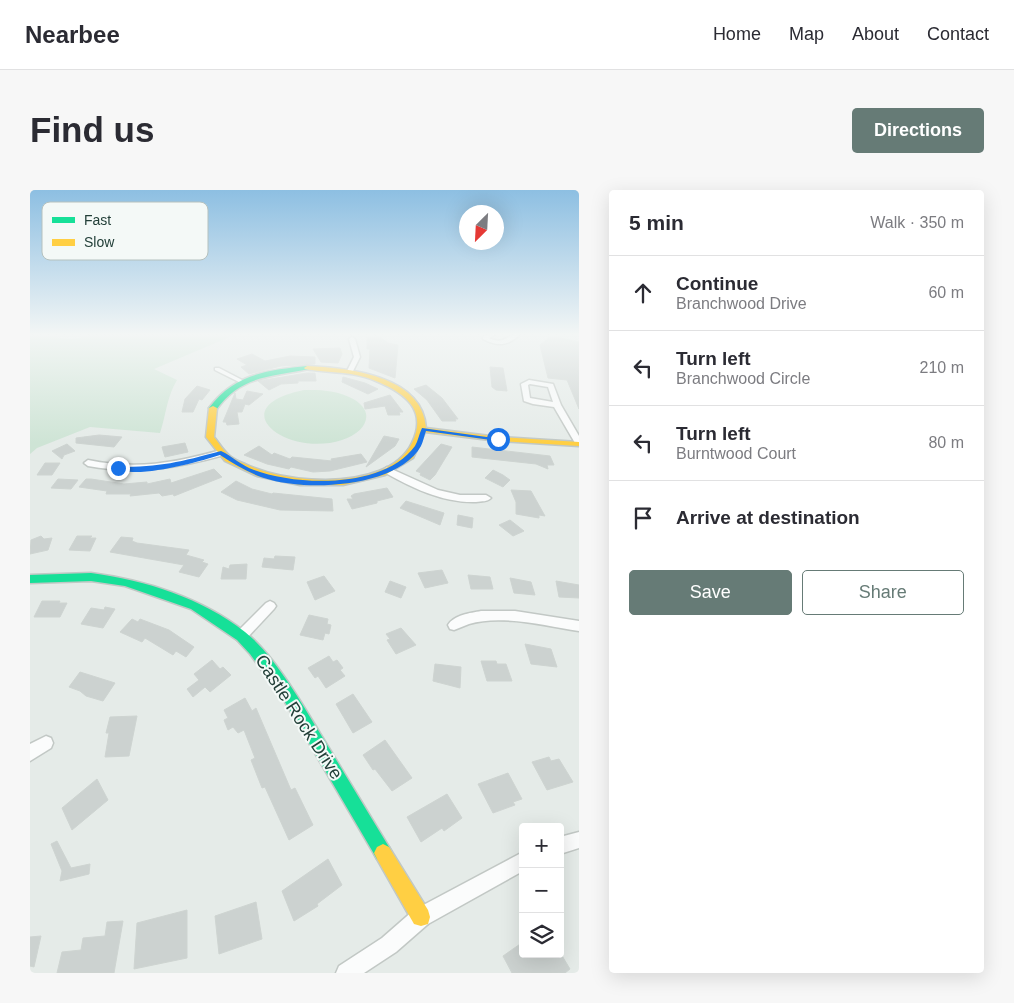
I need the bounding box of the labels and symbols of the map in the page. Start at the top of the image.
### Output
legend [42,202,208,260]
north arrow [459,205,504,250]
text: Fast [84,212,111,228]
text: Slow [84,234,115,250]
route start [487,428,510,451]
route end [107,457,130,480]
street label: Castle Rock Drive [251,651,347,783]

